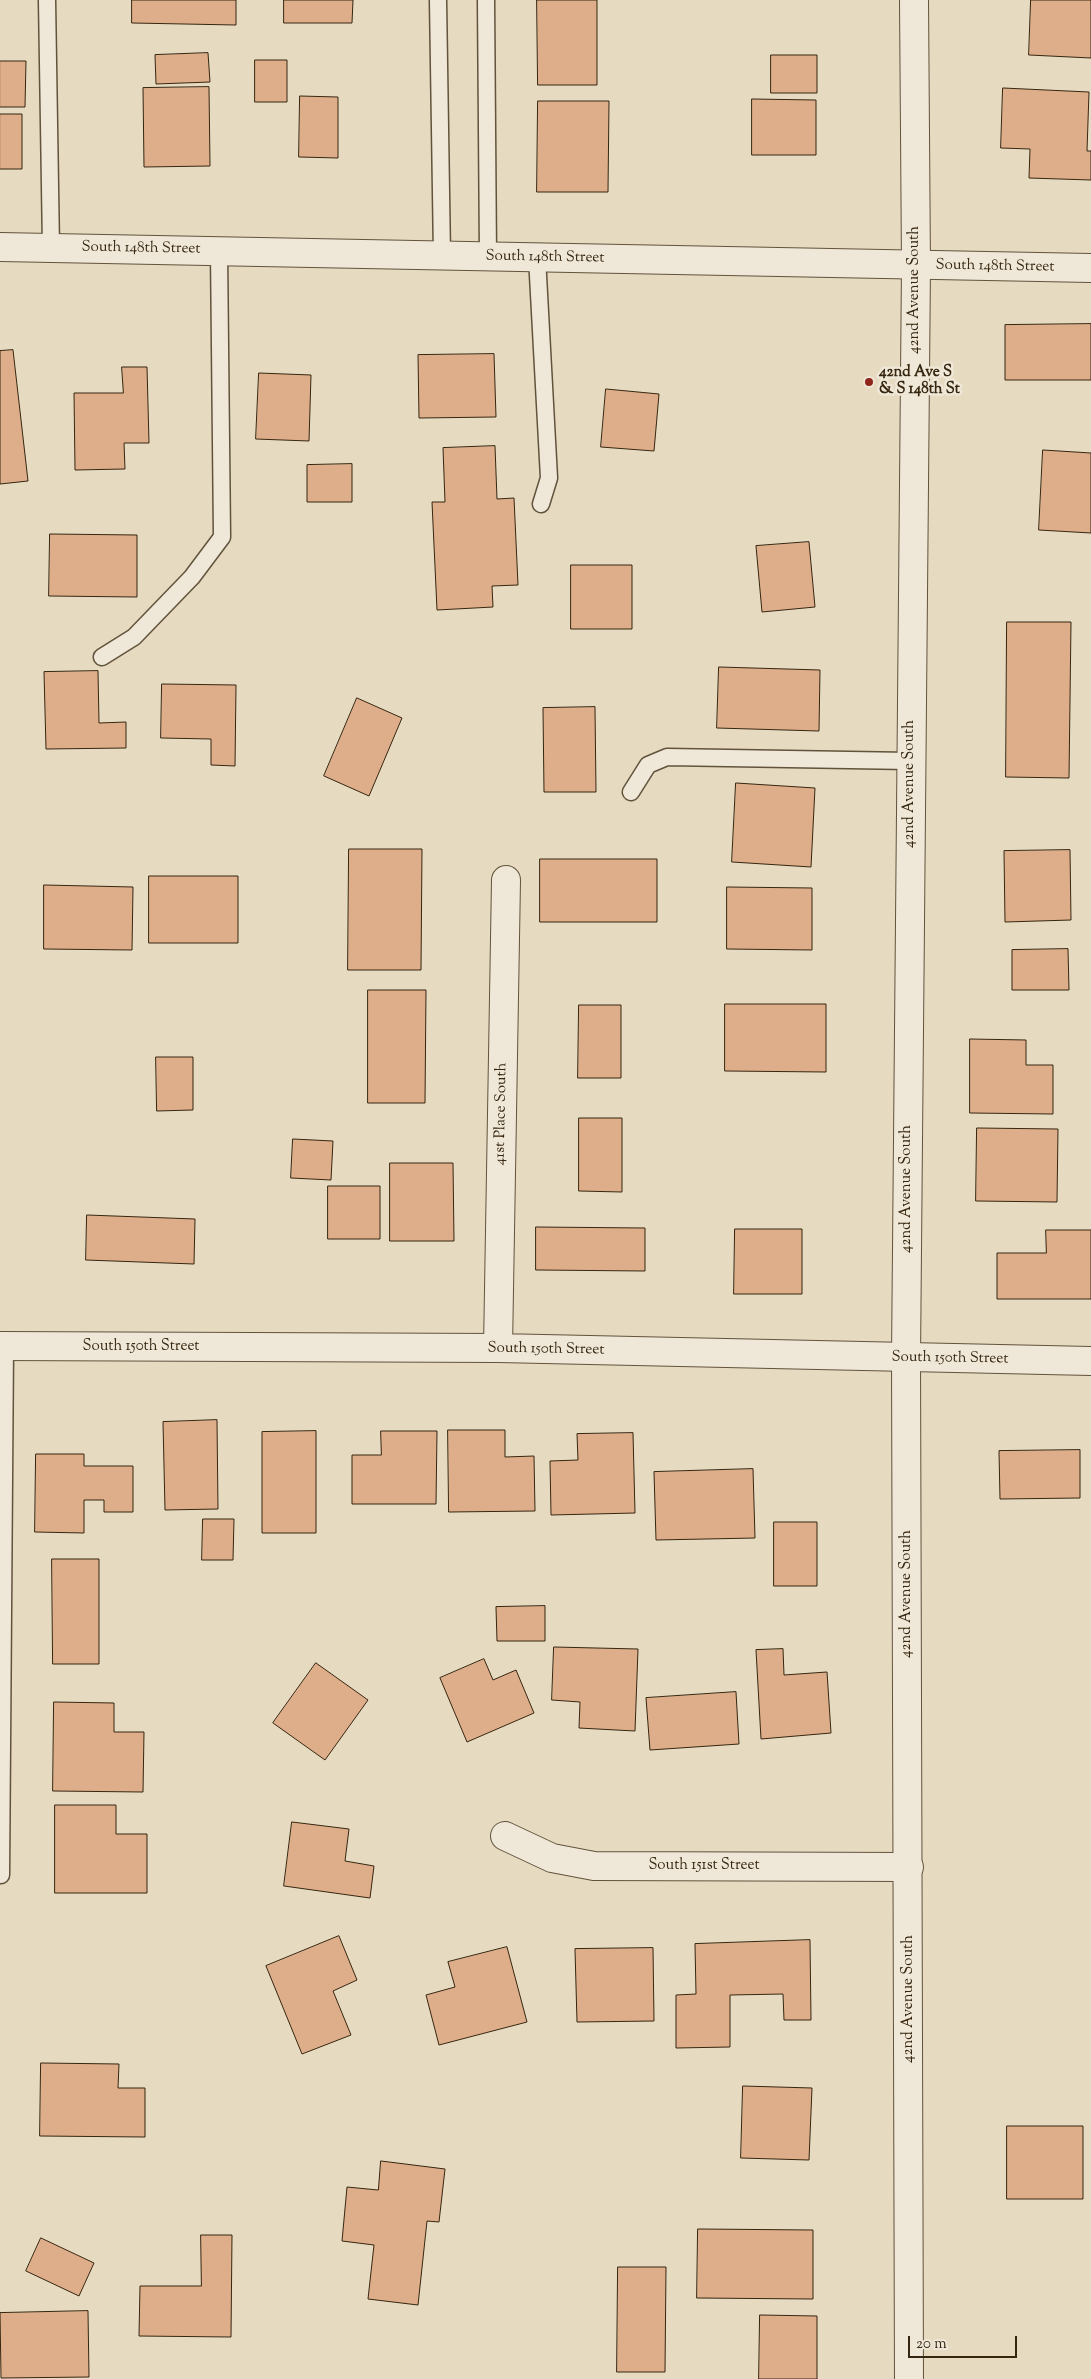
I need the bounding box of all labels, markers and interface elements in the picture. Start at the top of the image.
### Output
street label: 42nd Avenue South [906,226,924,354]
street label: South 148th Street [81,239,201,259]
street label: South 148th Street [485,248,605,268]
street label: South 148th Street [935,257,1055,277]
place label: 42nd Ave S & S 148th St [879,364,960,399]
marker: 42nd Ave S & S 148th St [863,376,875,388]
street label: 42nd Avenue South [901,720,919,848]
street label: 41st Place South [492,1062,512,1166]
street label: 42nd Avenue South [898,1125,916,1253]
street label: South 150th Street [83,1338,199,1356]
street label: South 150th Street [487,1340,605,1360]
street label: South 150th Street [891,1349,1009,1369]
street label: 42nd Avenue South [898,1530,916,1658]
street label: South 151st Street [648,1857,760,1875]
street label: 42nd Avenue South [900,1935,918,2063]
scale bar [911,2326,1020,2358]
text: 20 m [916,2334,947,2355]

